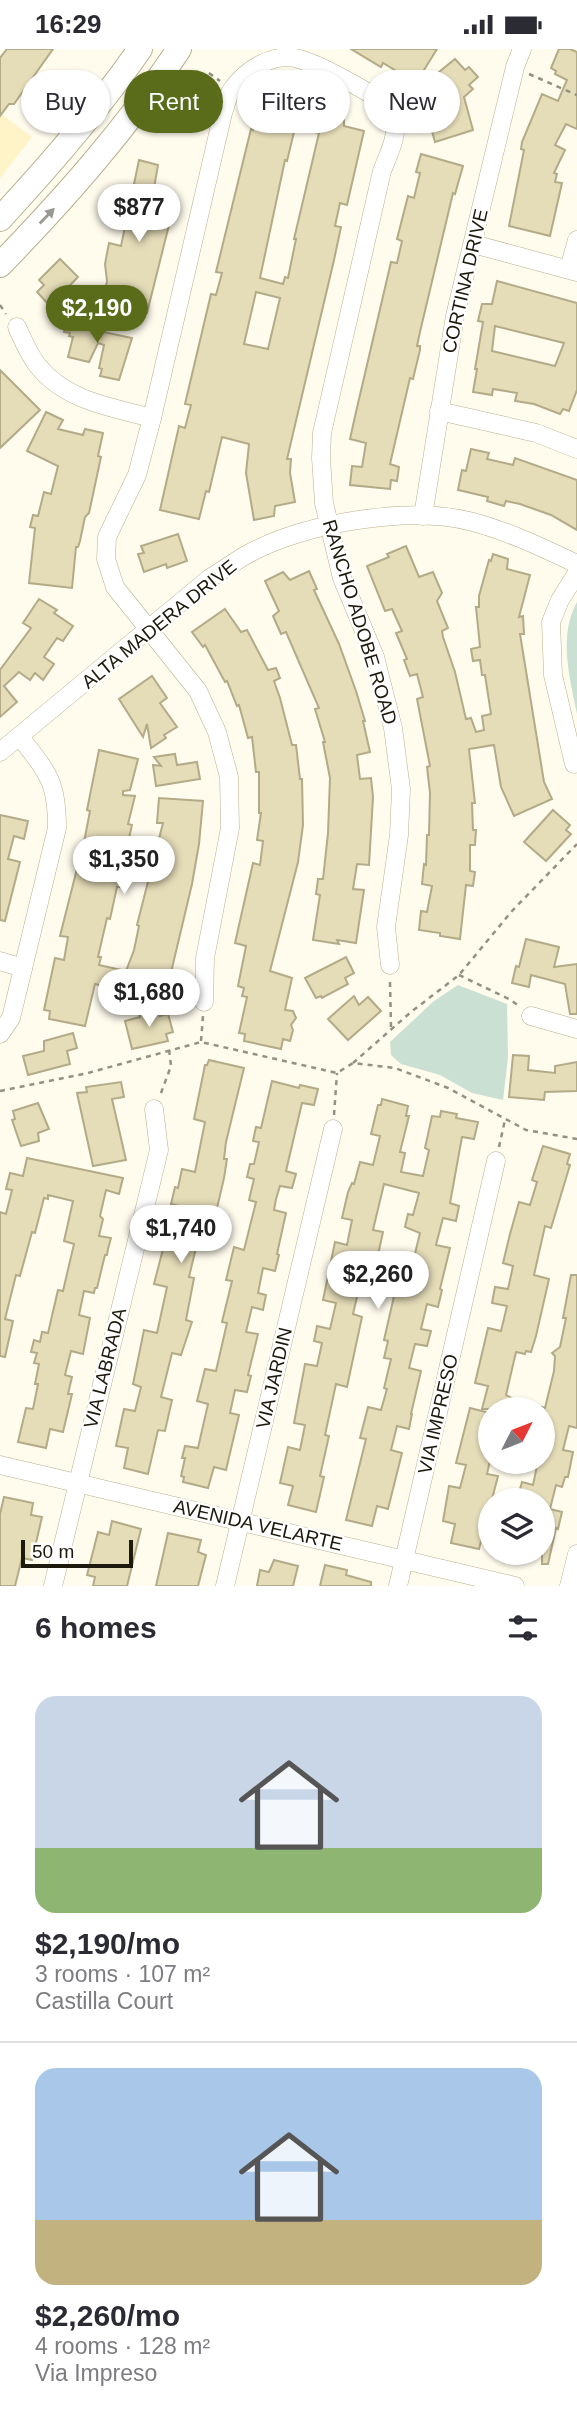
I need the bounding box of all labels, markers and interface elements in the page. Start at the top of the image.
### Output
text: 16:29 [35,9,102,39]
chip: Buy [21,70,110,133]
chip: Rent [124,70,223,133]
chip: Filters [237,70,350,133]
chip: New [364,70,460,133]
pin: $877 [98,185,180,244]
text: $877 [113,194,165,220]
street label: CORTINA DRIVE [438,207,492,355]
one-way arrow [39,208,55,225]
pin: $2,190 [40,285,154,345]
text: $2,190 [62,295,132,321]
street label: RANCHO ADOBE ROAD [319,517,401,727]
street label: ALTA MADERA DRIVE [78,555,240,693]
pin: $1,350 [67,837,181,896]
text: $1,350 [89,846,159,872]
pin: $1,680 [92,969,206,1029]
text: $1,680 [114,979,184,1005]
pin: $1,740 [124,1205,238,1265]
text: $1,740 [146,1215,216,1241]
pin: $2,260 [321,1251,435,1311]
text: $2,260 [343,1261,413,1287]
street label: VIA LABRADA [80,1305,130,1430]
street label: VIA JARDIN [252,1325,296,1431]
street label: VIA IMPRESO [414,1352,462,1476]
north arrow [478,1397,555,1473]
map controls [478,1397,555,1565]
button: layers [478,1488,555,1565]
street label: AVENIDA VELARTE [172,1495,344,1555]
scale bar [21,1537,133,1569]
text: 50 m [32,1541,74,1562]
icon: filters [504,1609,542,1647]
text: 6 homes [35,1611,157,1644]
icon: home [226,1742,352,1868]
text: $2,190/mo [35,1927,180,1960]
text: 3 rooms · 107 m² [35,1961,210,1987]
text: Castilla Court [35,1988,173,2014]
icon: home [226,2114,352,2240]
text: $2,260/mo [35,2299,180,2332]
text: 4 rooms · 128 m² [35,2333,210,2359]
text: Via Impreso [35,2360,157,2386]

